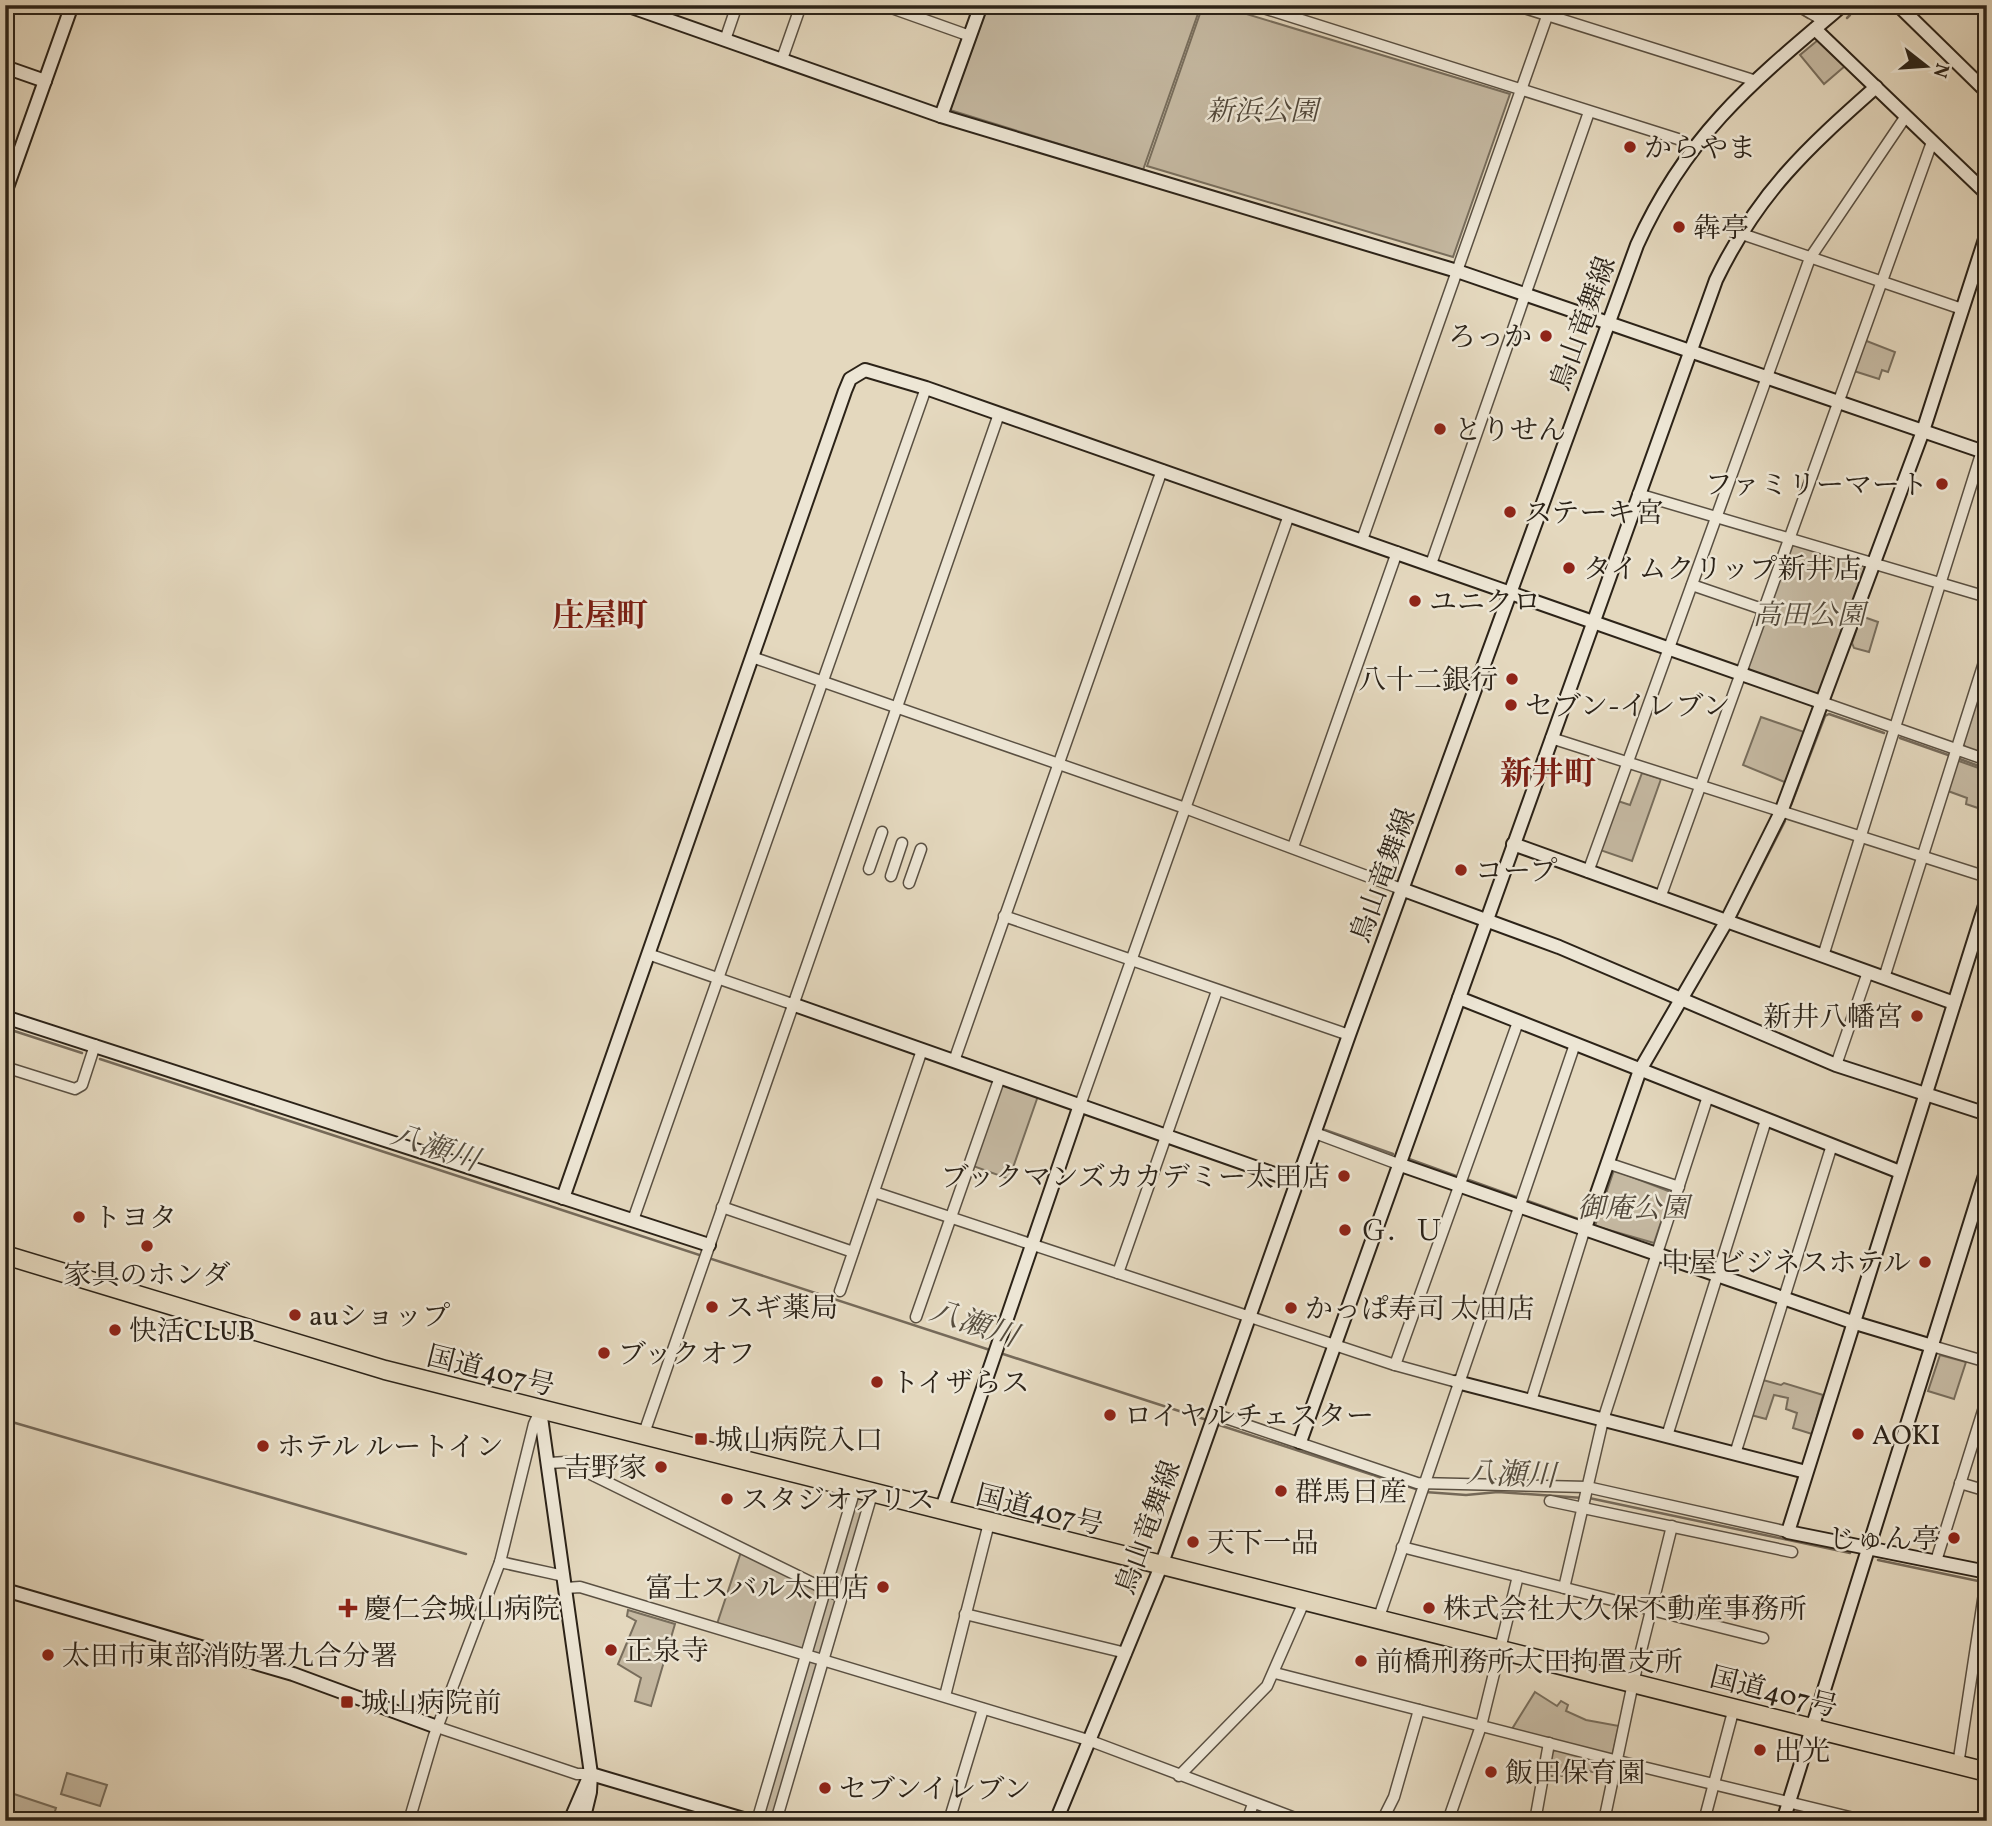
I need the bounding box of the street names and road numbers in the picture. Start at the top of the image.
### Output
street label: 鳥山竜舞線 [1542,251,1627,396]
street label: 鳥山竜舞線 [1342,803,1427,948]
street label: 国道407号 [422,1338,558,1407]
street label: 鳥山竜舞線 [1107,1455,1192,1600]
street label: 国道407号 [971,1477,1107,1546]
street label: 国道407号 [1705,1659,1841,1728]

